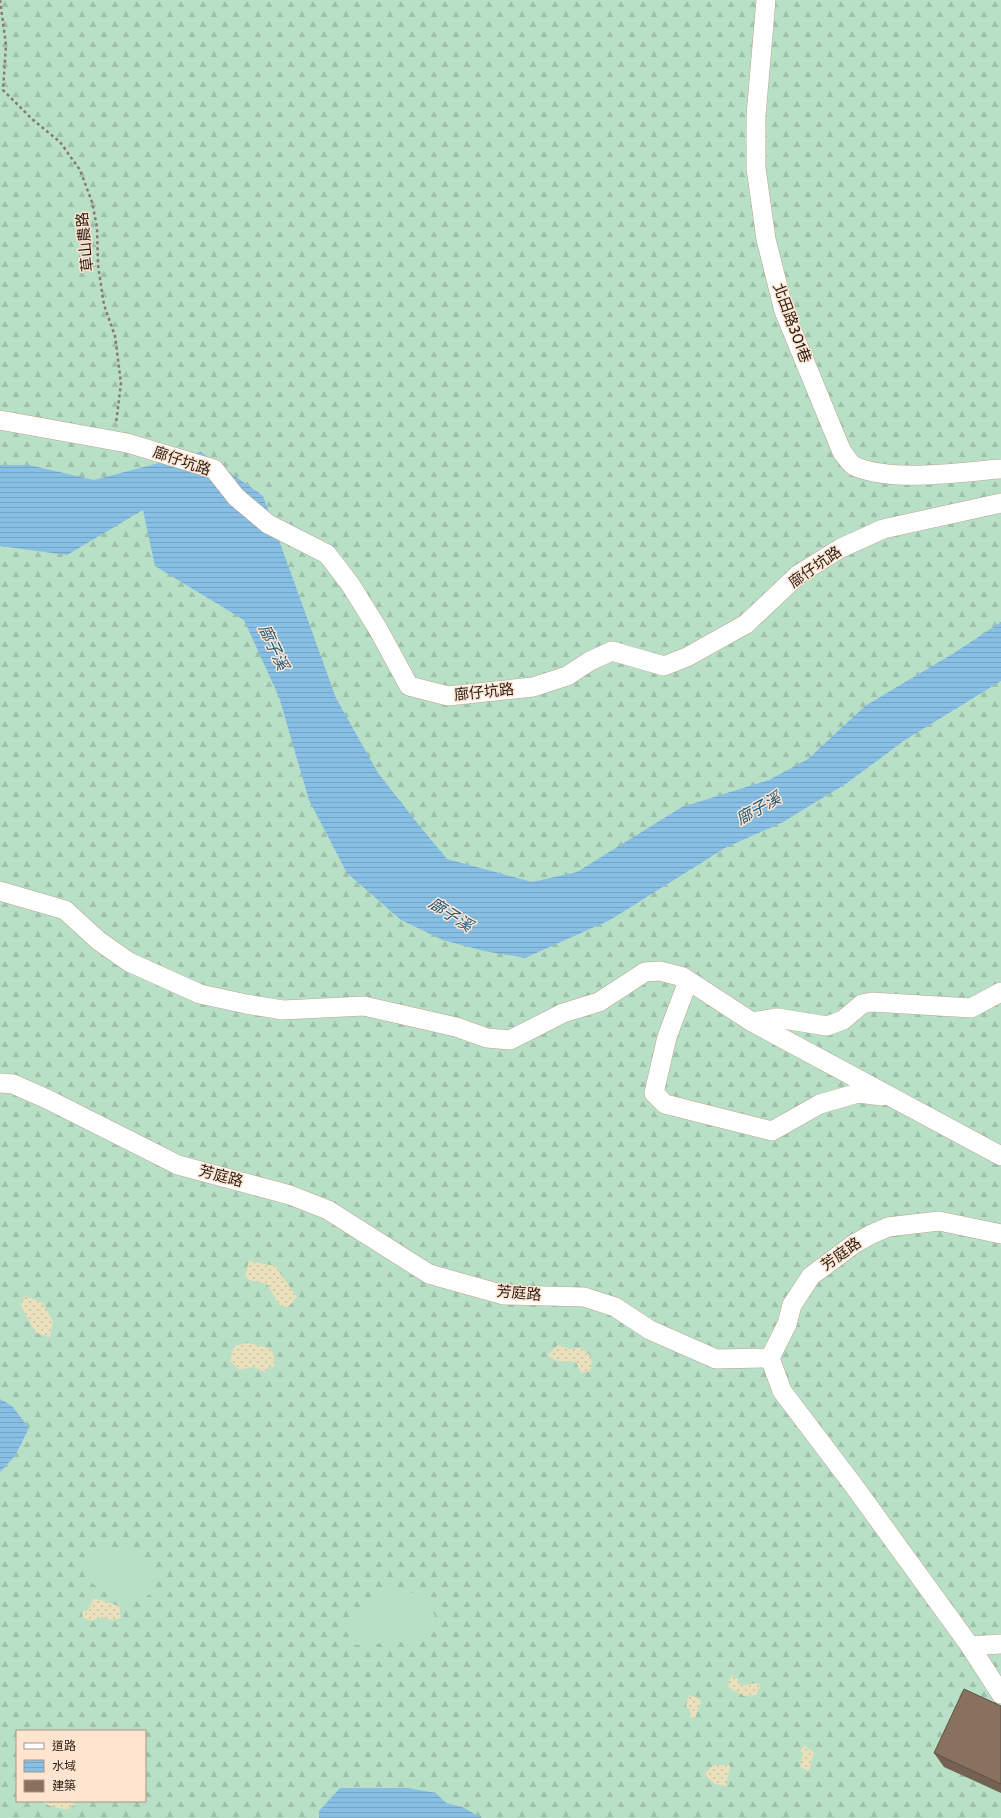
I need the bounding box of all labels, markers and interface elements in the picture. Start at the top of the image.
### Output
street label: 草山農路 [73,211,97,273]
street label: 北田路301巷 [769,281,815,365]
street label: 廍仔坑路 [151,443,213,479]
street label: 廍仔坑路 [785,542,845,592]
water label: 廍子溪 [255,621,293,675]
street label: 廍仔坑路 [453,680,515,704]
water label: 廍子溪 [733,788,786,828]
water label: 廍子溪 [425,893,478,937]
street label: 芳庭路 [197,1161,245,1191]
street label: 芳庭路 [817,1234,865,1274]
street label: 芳庭路 [496,1282,542,1304]
legend [16,1730,146,1802]
text: 道路 [52,1738,76,1753]
text: 水域 [52,1758,76,1773]
text: 建築 [52,1778,76,1793]

